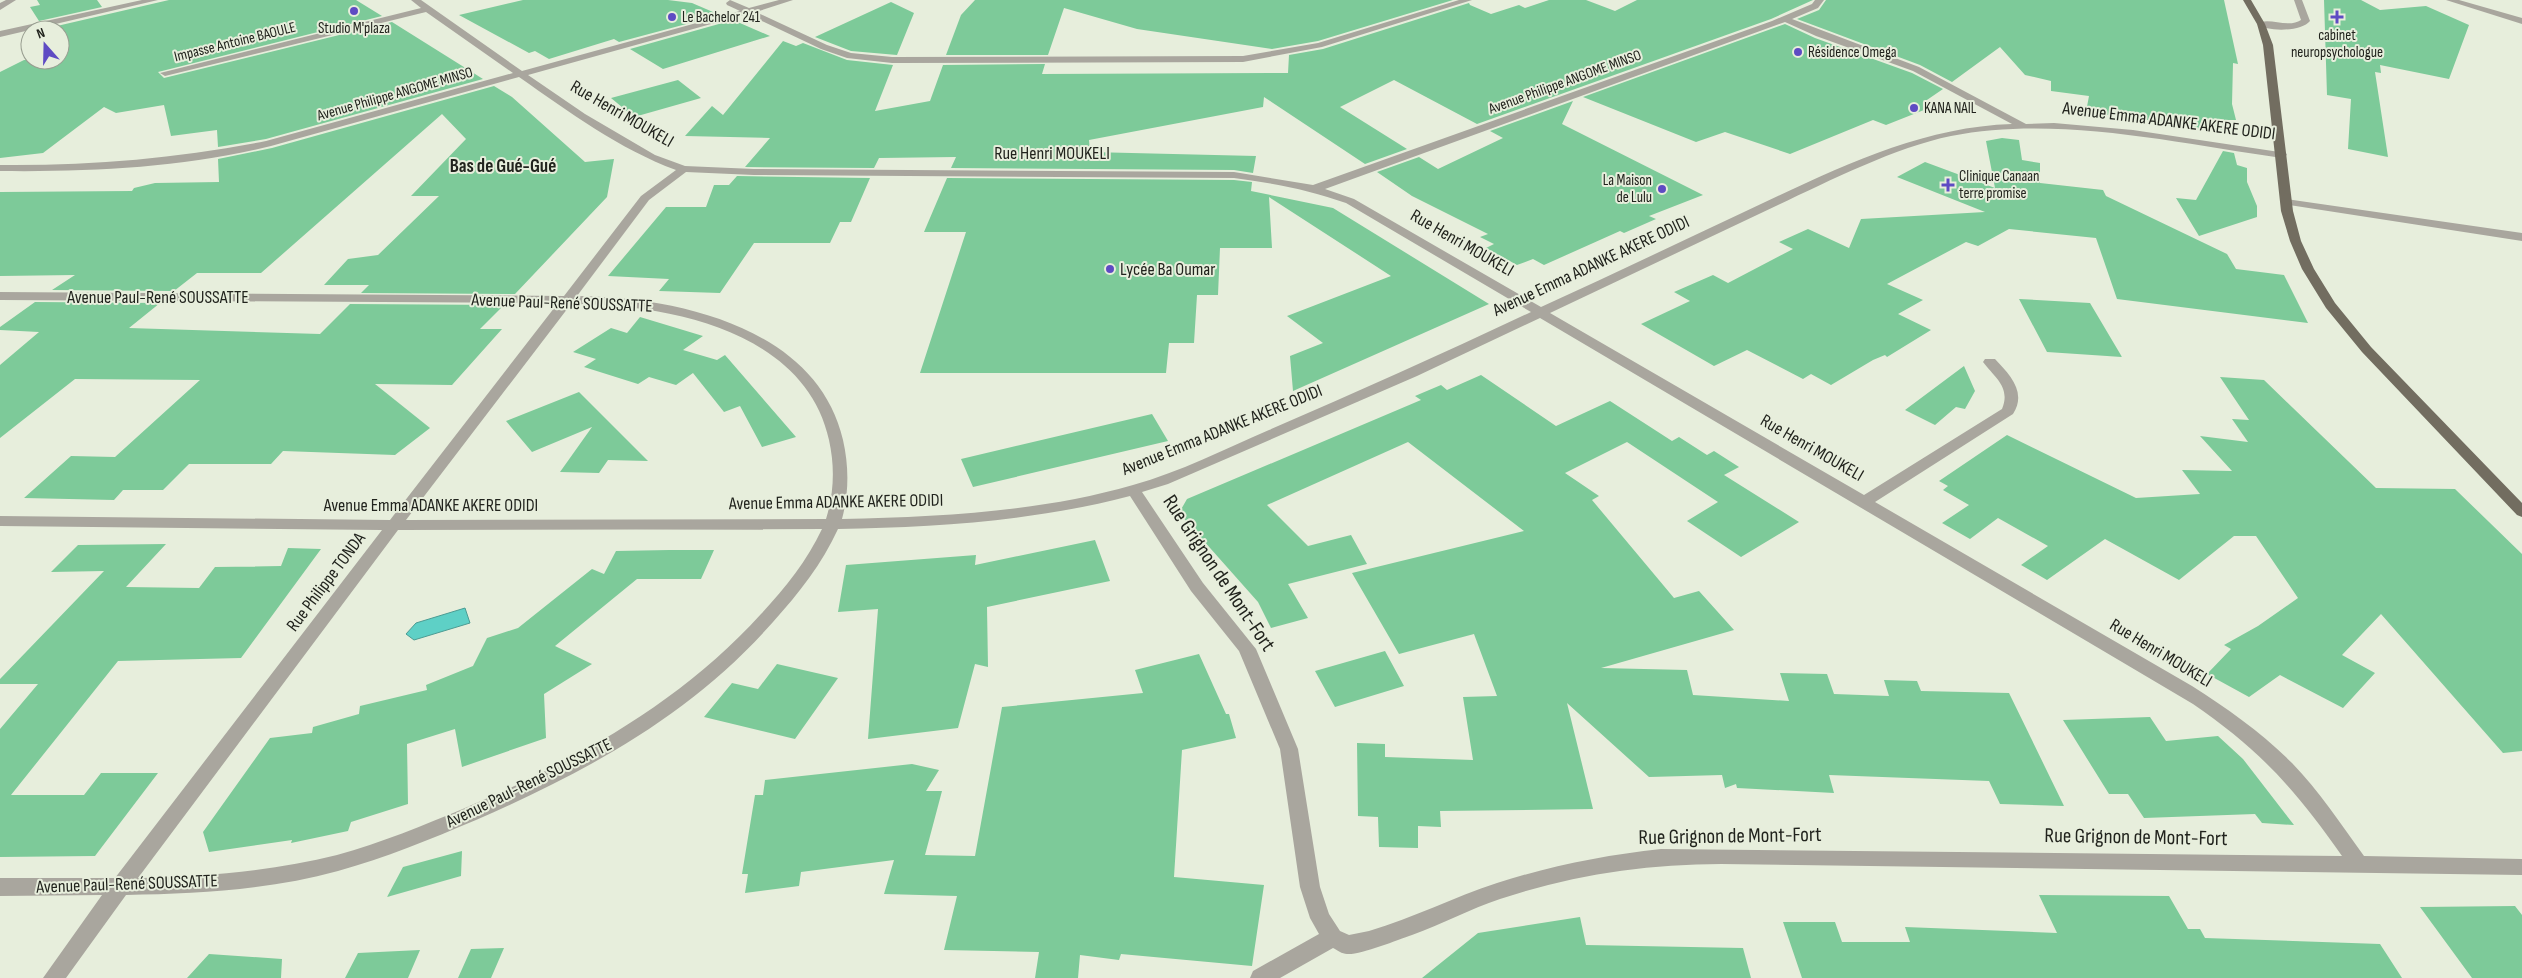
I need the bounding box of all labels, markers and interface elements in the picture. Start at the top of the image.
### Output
marker: Studio M'plaza [348,5,360,17]
place label: Le Bachelor 241 [682,8,761,27]
marker: cabinet neuropsychologue [2330,10,2344,24]
marker: Le Bachelor 241 [666,11,678,23]
street label: Impasse Antoine BAOULE [172,18,298,66]
place label: Studio M'plaza [318,19,390,38]
north arrow [20,20,70,70]
text: N [34,24,47,43]
place label: cabinet neuropsychologue [2291,26,2383,62]
place label: Résidence Omega [1808,43,1897,62]
street label: Avenue Philippe ANGOME MINSO [1485,46,1644,119]
marker: Résidence Omega [1792,46,1804,58]
street label: Avenue Philippe ANGOME MINSO [314,63,475,126]
street label: Rue Henri MOUKELI [567,76,677,152]
street label: Avenue Emma ADANKE AKERE ODIDI [2060,97,2277,144]
place label: KANA NAIL [1924,99,1977,118]
marker: KANA NAIL [1908,102,1920,114]
street label: Rue Henri MOUKELI [994,143,1110,164]
district label: Bas de Gué-Gué [450,155,556,178]
place label: Clinique Canaan terre promise [1959,167,2040,203]
place label: La Maison de Lulu [1603,171,1652,207]
marker: Clinique Canaan terre promise [1941,178,1955,192]
marker: La Maison de Lulu [1656,183,1668,195]
street label: Rue Henri MOUKELI [1407,205,1517,281]
street label: Avenue Emma ADANKE AKERE ODIDI [1489,211,1693,321]
place label: Lycée Ba Oumar [1120,259,1215,280]
marker: Lycée Ba Oumar [1104,263,1116,275]
street label: Avenue Paul-René SOUSSATTE [66,287,249,308]
street label: Avenue Paul-René SOUSSATTE [470,289,653,317]
street label: Avenue Emma ADANKE AKERE ODIDI [1118,380,1325,480]
street label: Rue Henri MOUKELI [1757,410,1867,486]
street label: Avenue Emma ADANKE AKERE ODIDI [728,490,943,514]
street label: Rue Grignon de Mont-Fort [1157,490,1281,656]
street label: Avenue Emma ADANKE AKERE ODIDI [323,495,538,516]
street label: Rue Philippe TONDA [282,528,370,635]
street label: Rue Henri MOUKELI [2106,614,2216,692]
street label: Avenue Paul-René SOUSSATTE [442,734,615,833]
street label: Rue Grignon de Mont-Fort [1638,822,1822,850]
street label: Rue Grignon de Mont-Fort [2044,823,2228,851]
street label: Avenue Paul-René SOUSSATTE [35,870,218,898]

